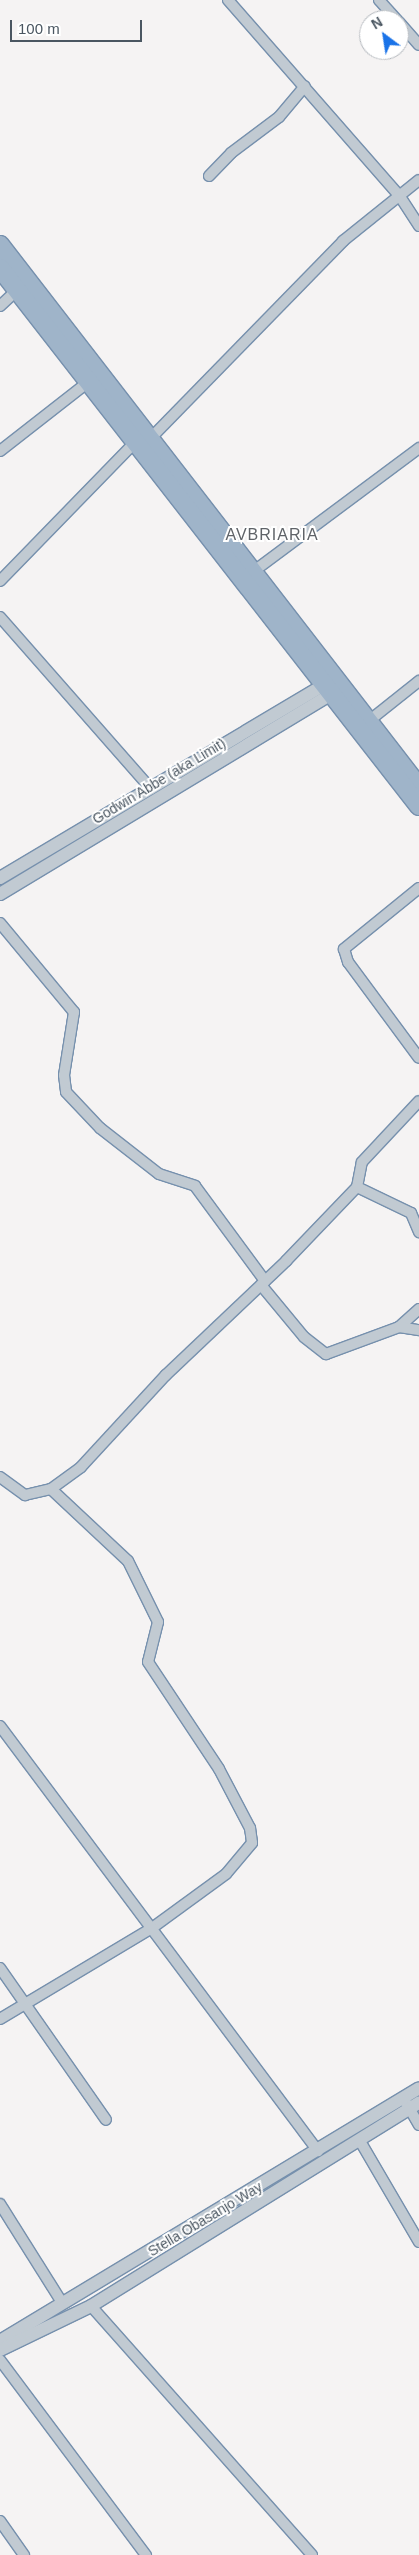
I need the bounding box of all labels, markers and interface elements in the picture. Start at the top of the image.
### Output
scale bar [12,10,145,42]
north arrow [359,10,409,60]
text: N [368,14,385,32]
text: 100 m [18,20,60,37]
district label: AVBRIARIA [224,525,320,545]
street label: Godwin Abbe (aka Limit) [89,734,229,828]
street label: Stella Obasanjo Way [145,2178,265,2260]

